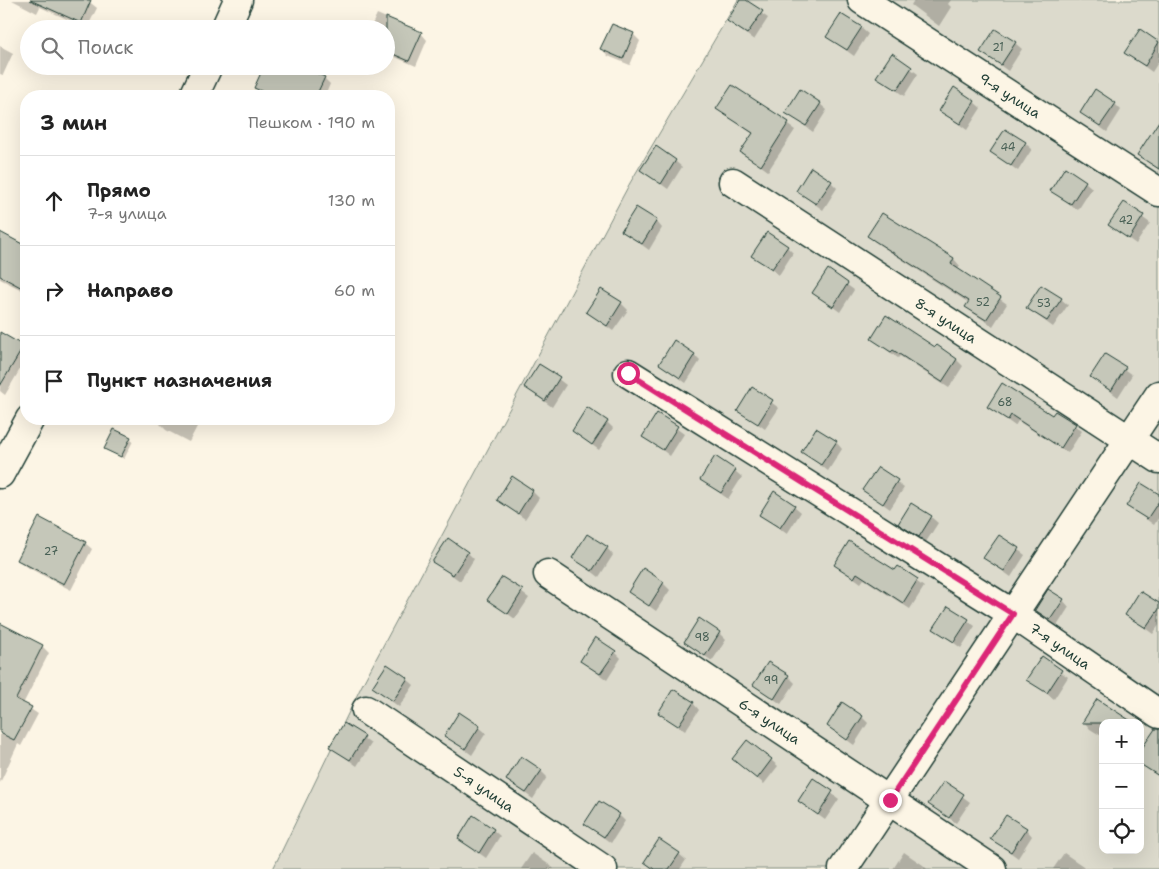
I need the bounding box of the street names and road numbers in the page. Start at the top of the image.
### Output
street label: 9-я улица [976,69,1044,122]
street label: 8-я улица [912,294,980,347]
street label: 7-я улица [1026,619,1094,673]
street label: 6-я улица [735,694,804,748]
street label: 5-я улица [450,762,518,816]

